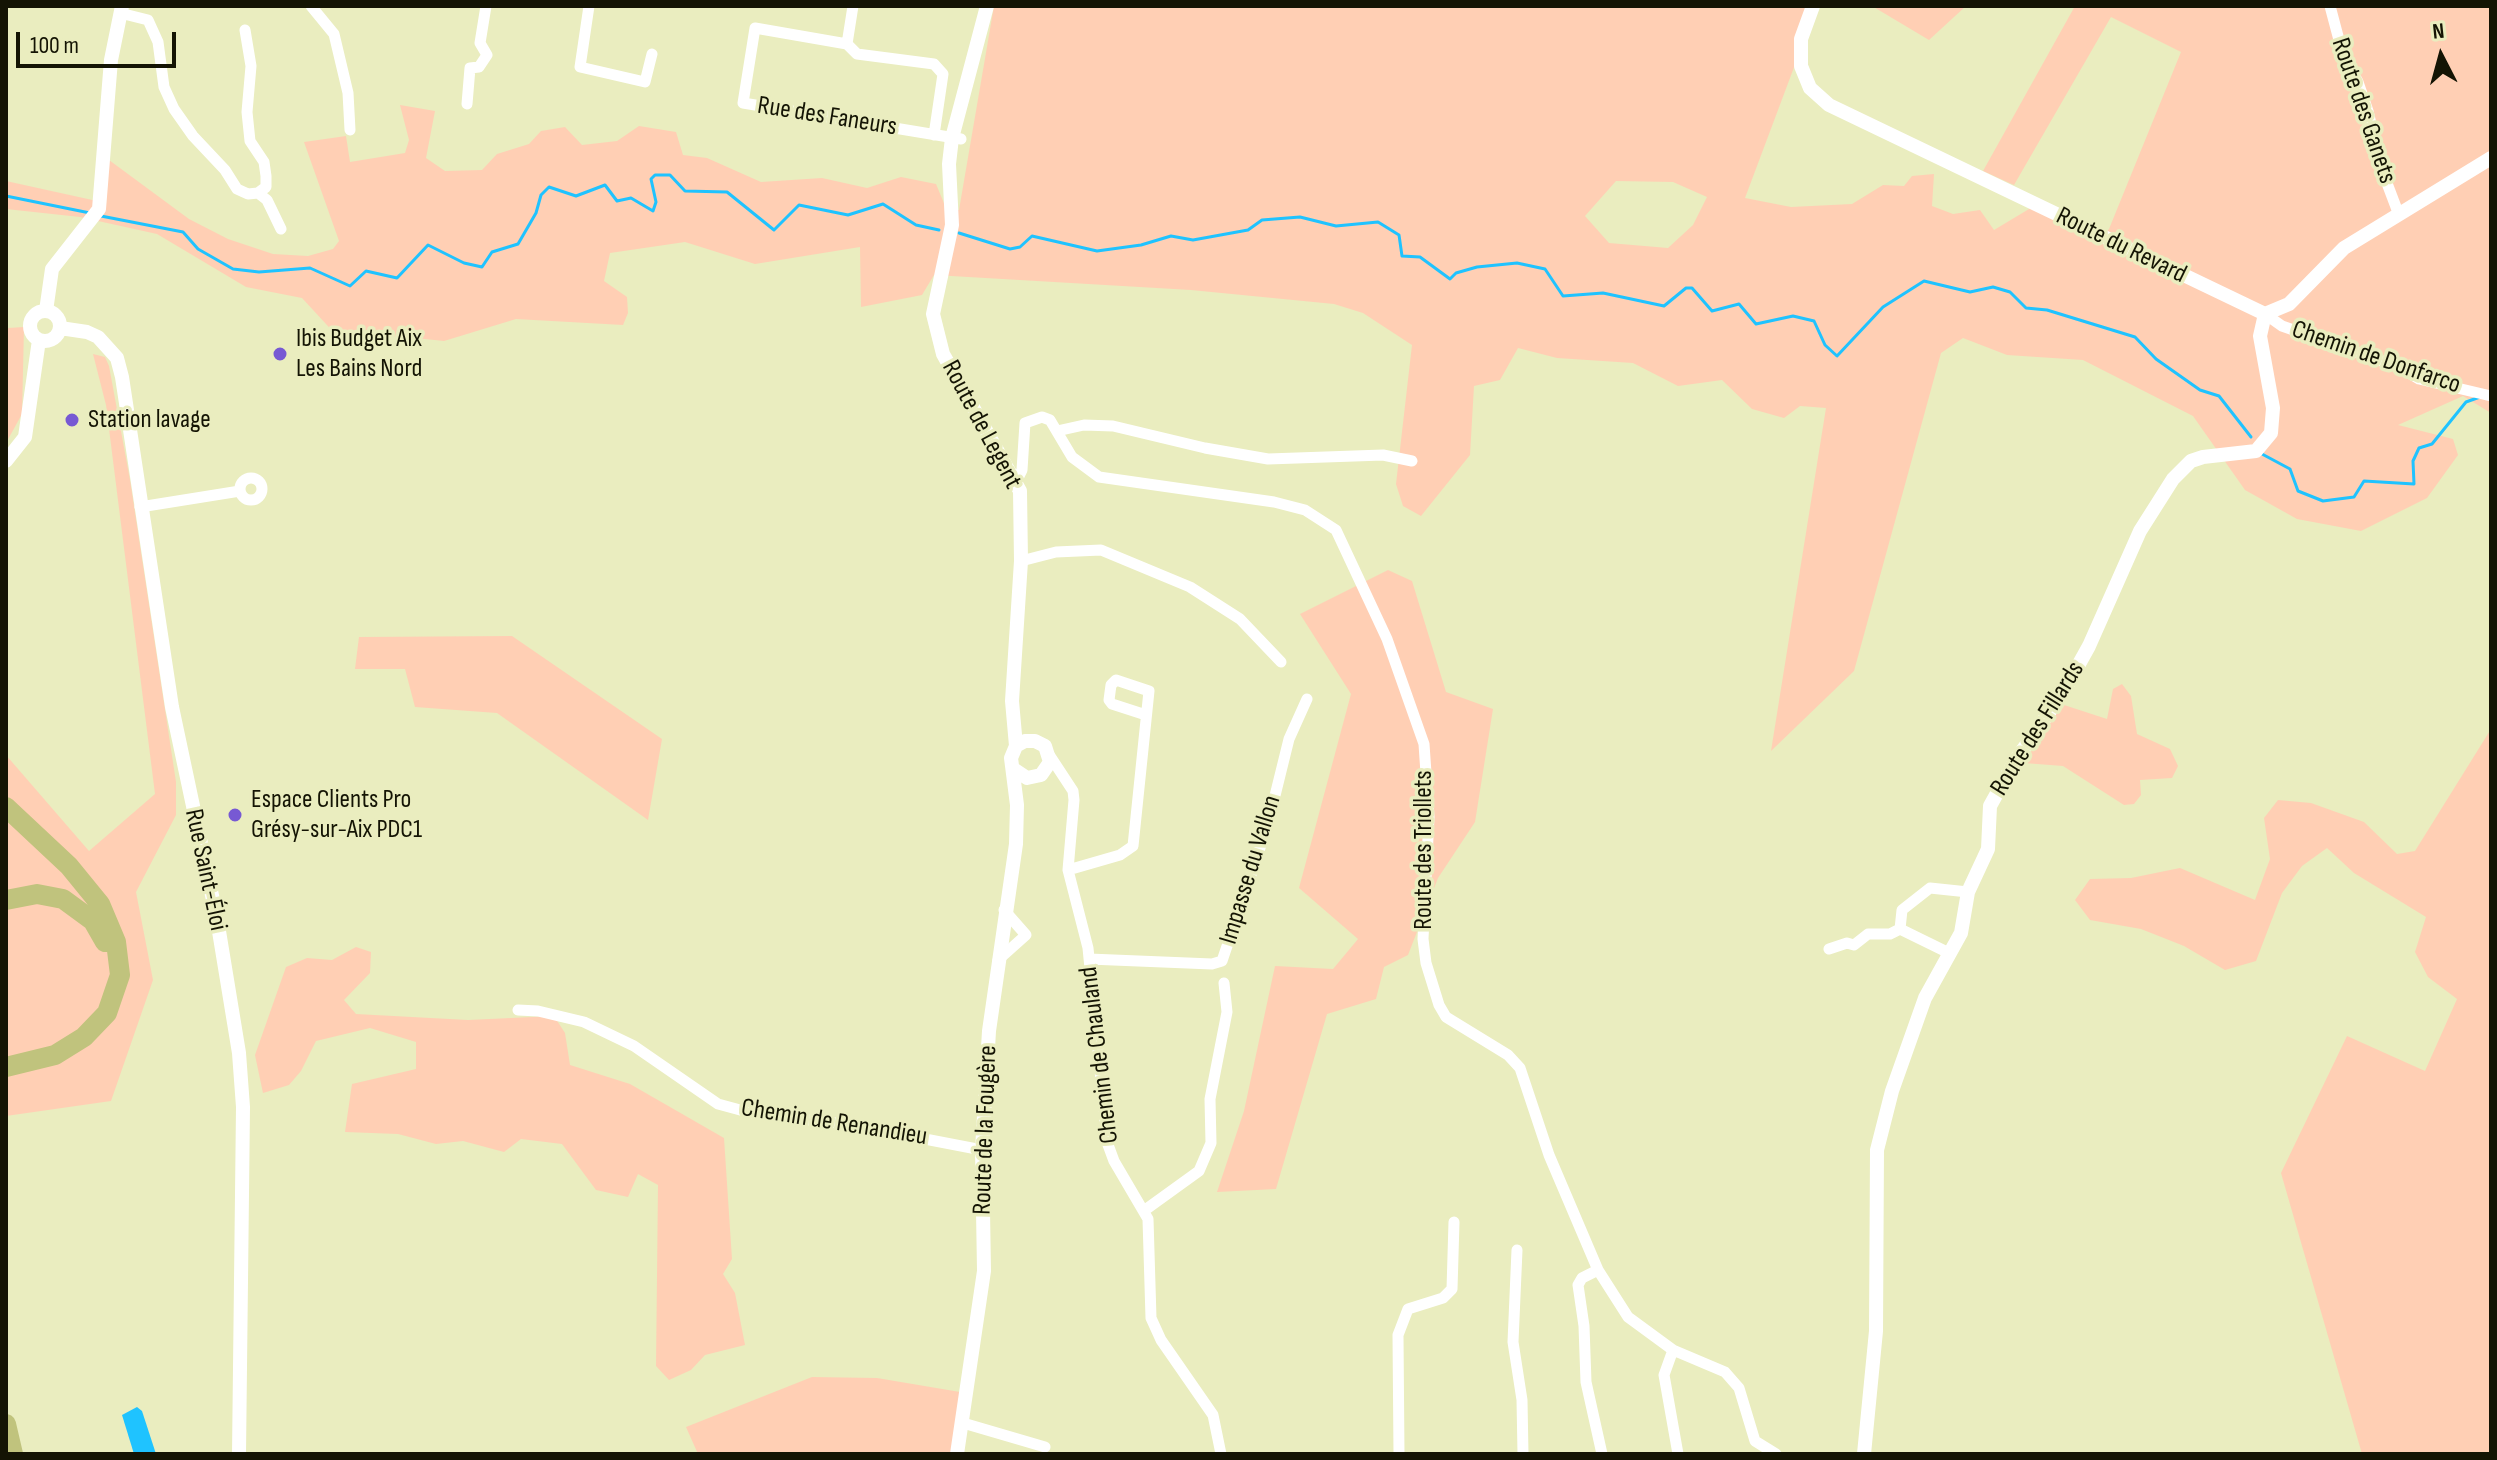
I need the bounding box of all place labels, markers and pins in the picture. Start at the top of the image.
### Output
place label: Ibis Budget Aix Les Bains Nord [296,323,422,384]
marker: Ibis Budget Aix Les Bains Nord [271,345,289,363]
place label: Station lavage [88,404,211,436]
marker: Station lavage [63,411,81,429]
place label: Espace Clients Pro Grésy-sur-Aix PDC1 [251,784,422,846]
marker: Espace Clients Pro Grésy-sur-Aix PDC1 [226,806,244,824]

